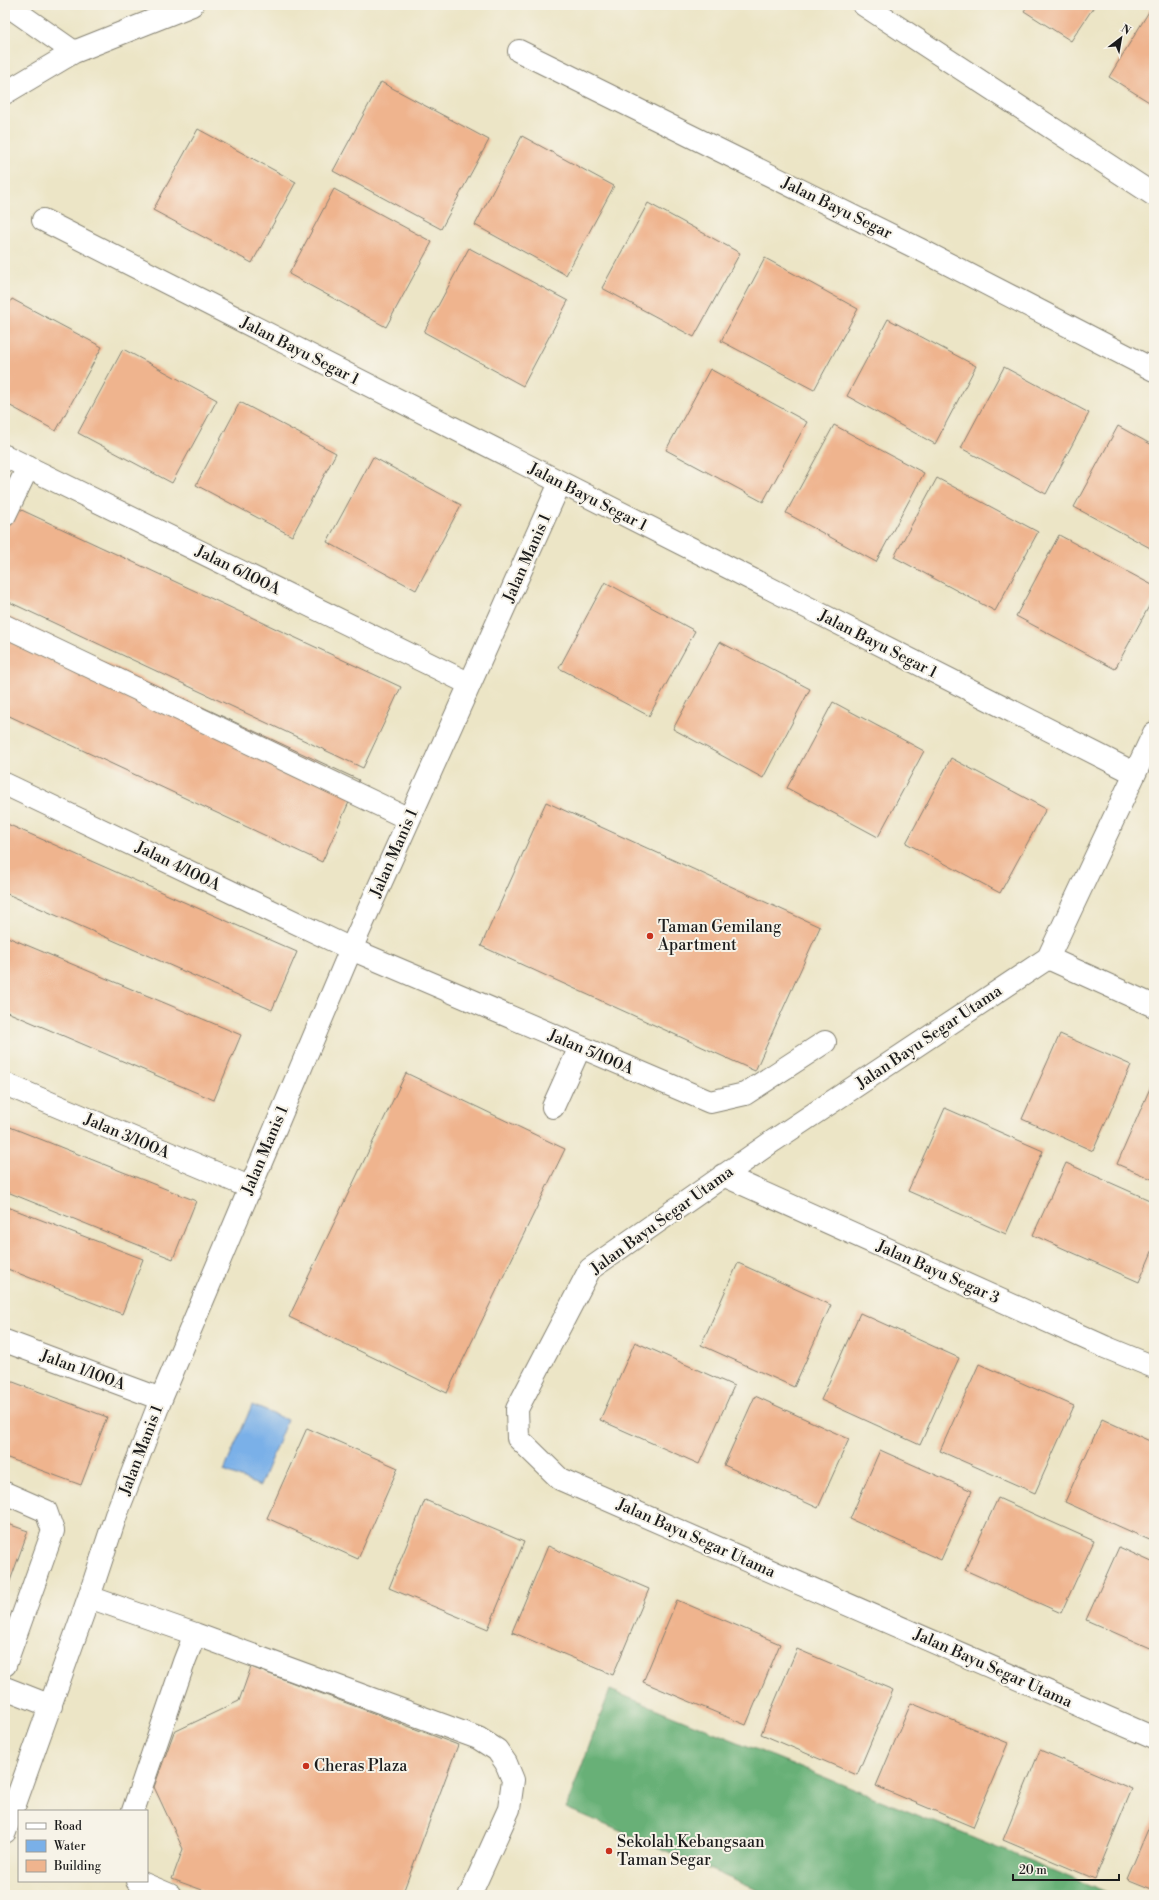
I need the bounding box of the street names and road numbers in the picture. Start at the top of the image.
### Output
street label: Jalan Bayu Segar [778,172,896,243]
street label: Jalan Bayu Segar 1 [236,312,363,390]
street label: Jalan Bayu Segar 1 [524,458,651,536]
street label: Jalan Manis 1 [498,511,555,606]
street label: Jalan 6/100A [191,540,285,600]
street label: Jalan Bayu Segar 1 [814,605,941,683]
street label: Jalan Manis 1 [365,806,422,901]
street label: Jalan 4/100A [132,836,225,896]
street label: Jalan Bayu Segar Utama [851,980,1006,1094]
street label: Jalan 5/100A [544,1025,638,1079]
street label: Jalan Manis 1 [237,1102,293,1198]
street label: Jalan 3/100A [80,1109,174,1163]
street label: Jalan Bayu Segar Utama [586,1161,738,1279]
street label: Jalan Bayu Segar 3 [872,1235,1003,1308]
street label: Jalan 1/100A [37,1345,129,1395]
street label: Jalan Manis 1 [114,1402,167,1499]
street label: Jalan Bayu Segar Utama [613,1494,779,1582]
street label: Jalan Bayu Segar Utama [910,1624,1076,1712]

